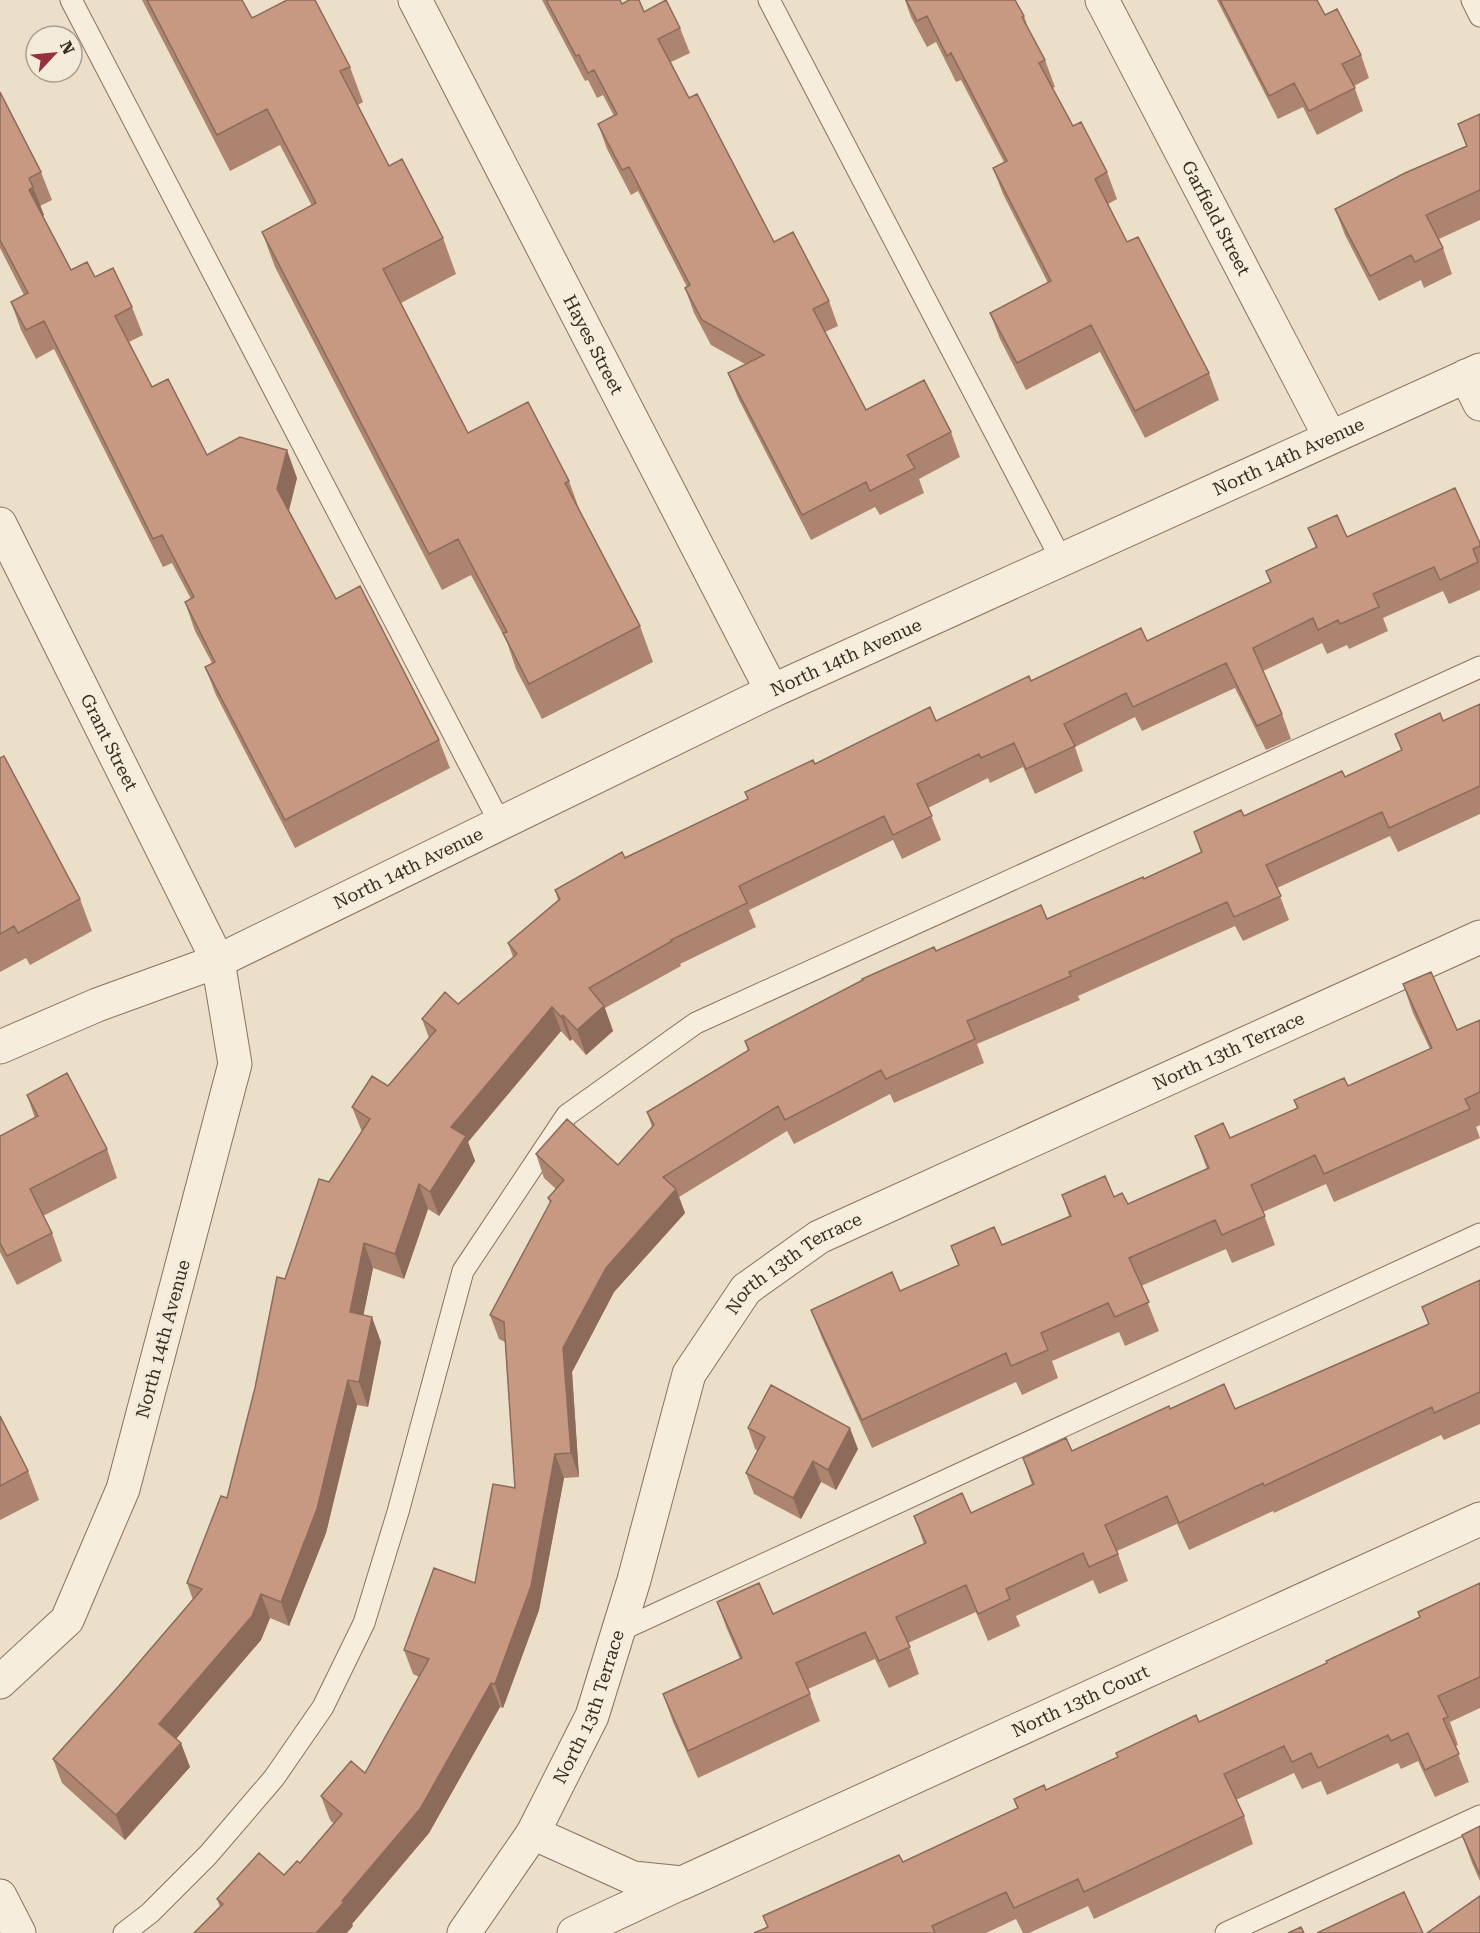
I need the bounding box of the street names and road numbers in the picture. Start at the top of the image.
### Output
street label: Garfield Street [1178,157,1255,279]
street label: Hayes Street [559,291,628,398]
street label: North 14th Avenue [1210,413,1367,500]
street label: North 14th Avenue [767,614,925,700]
street label: Grant Street [76,690,142,794]
street label: North 14th Avenue [330,823,486,913]
street label: North 13th Terrace [1150,1007,1308,1094]
street label: North 13th Terrace [721,1208,865,1318]
street label: North 14th Avenue [131,1257,194,1421]
street label: North 13th Terrace [549,1627,628,1787]
street label: North 13th Court [1008,1660,1153,1741]

